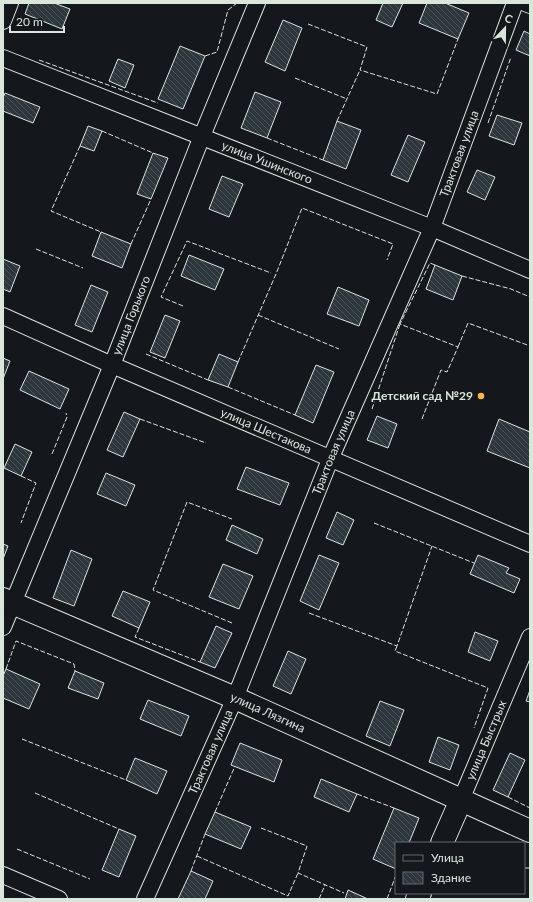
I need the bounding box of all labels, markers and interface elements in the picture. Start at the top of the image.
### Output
scale bar [10,8,64,34]
north arrow [485,8,525,48]
text: С [503,11,515,26]
text: 20 m [16,14,43,29]
street label: Трактовая улица [436,108,482,199]
street label: улица Ушинского [220,137,315,187]
street label: улица Горького [109,273,153,357]
place label: Детский сад №29 [372,388,473,403]
marker: Детский сад №29 [476,391,486,401]
street label: улица Шестакова [218,404,314,457]
street label: Трактовая улица [309,407,358,497]
street label: улица Лязгина [228,689,308,736]
street label: улица Быстрых [462,698,509,782]
street label: Трактовая улица [185,707,236,796]
legend [395,842,525,894]
text: Улица [431,850,464,865]
text: Здание [431,870,471,885]

